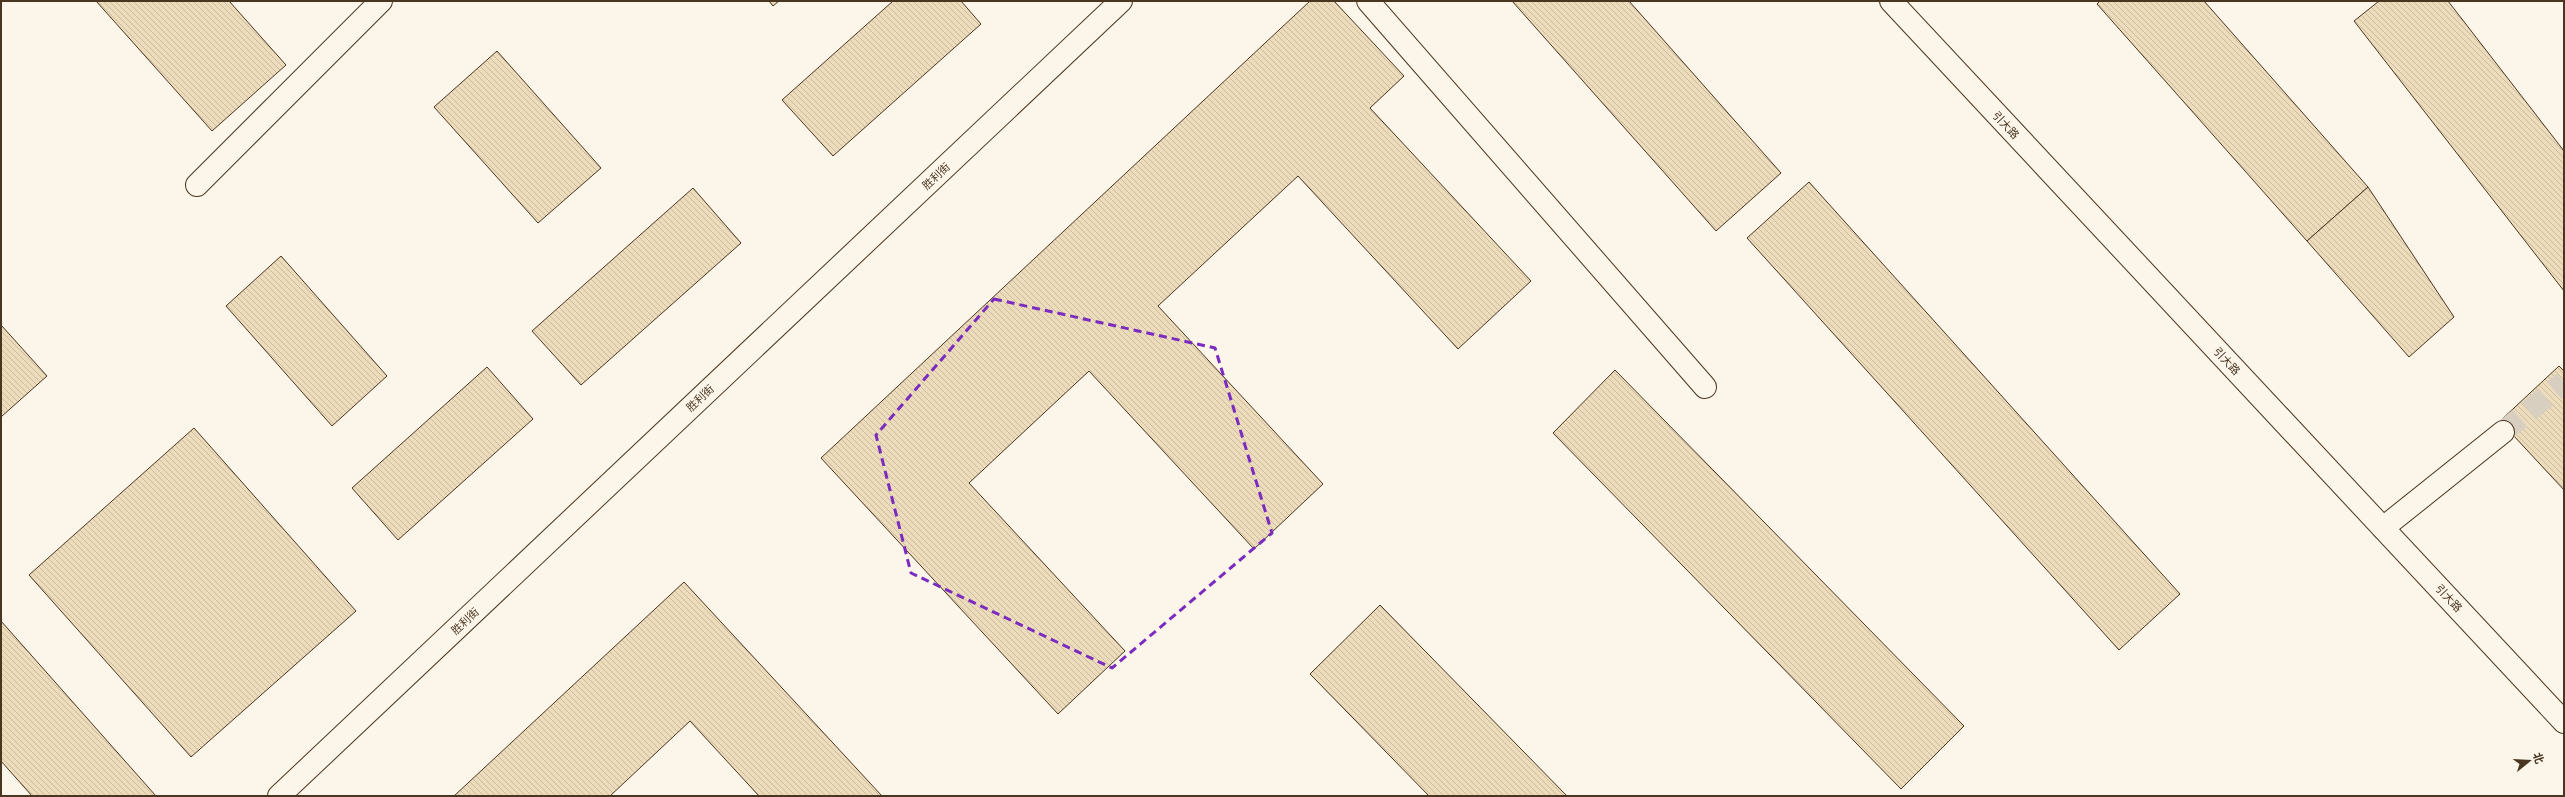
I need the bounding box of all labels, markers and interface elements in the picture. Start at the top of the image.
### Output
street label: 引大路 [1990,107,2023,142]
street label: 胜利街 [918,159,953,192]
street label: 引大路 [2211,343,2244,378]
street label: 胜利街 [682,381,717,414]
street label: 引大路 [2433,580,2466,615]
street label: 胜利街 [447,604,482,637]
north arrow [2509,741,2549,781]
text: 北 [2530,750,2548,765]

